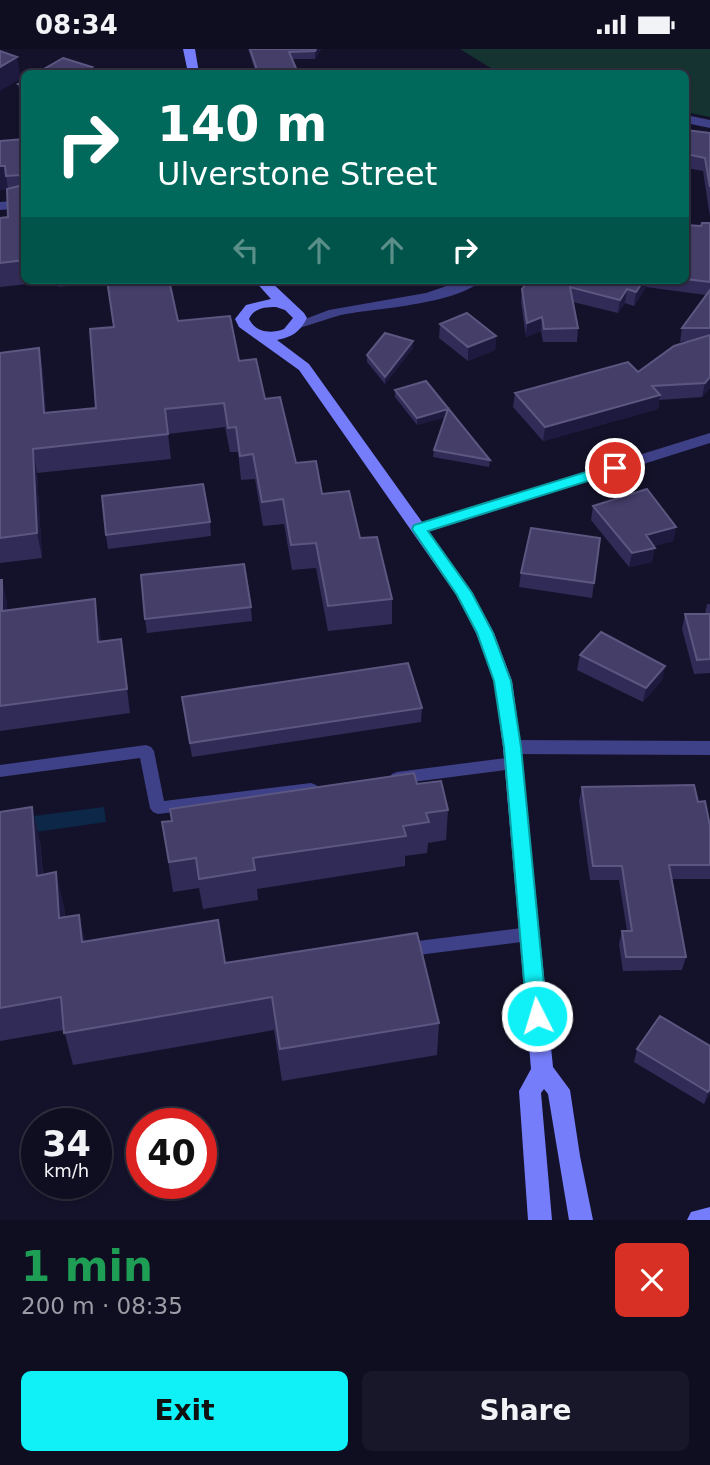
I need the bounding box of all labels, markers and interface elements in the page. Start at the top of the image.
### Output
text: 08:34 [35,10,118,40]
text: 140 m [157,96,327,153]
icon: right [42,98,133,189]
text: Ulverstone Street [157,155,437,193]
icon: left [227,231,265,269]
icon: ahead [300,231,338,269]
icon: ahead [373,231,411,269]
icon: right [446,231,484,269]
pin [585,438,645,498]
icon: arrive [596,449,634,487]
position arrow [500,979,574,1053]
speed limit sign: 40 [126,1108,217,1199]
text: 34 [42,1124,91,1164]
text: km/h [44,1160,89,1181]
text: 1 min [21,1242,153,1291]
button: close [615,1243,689,1317]
text: 200 m · 08:35 [21,1293,183,1319]
button: Exit [21,1371,348,1451]
button: Share [362,1371,689,1451]

